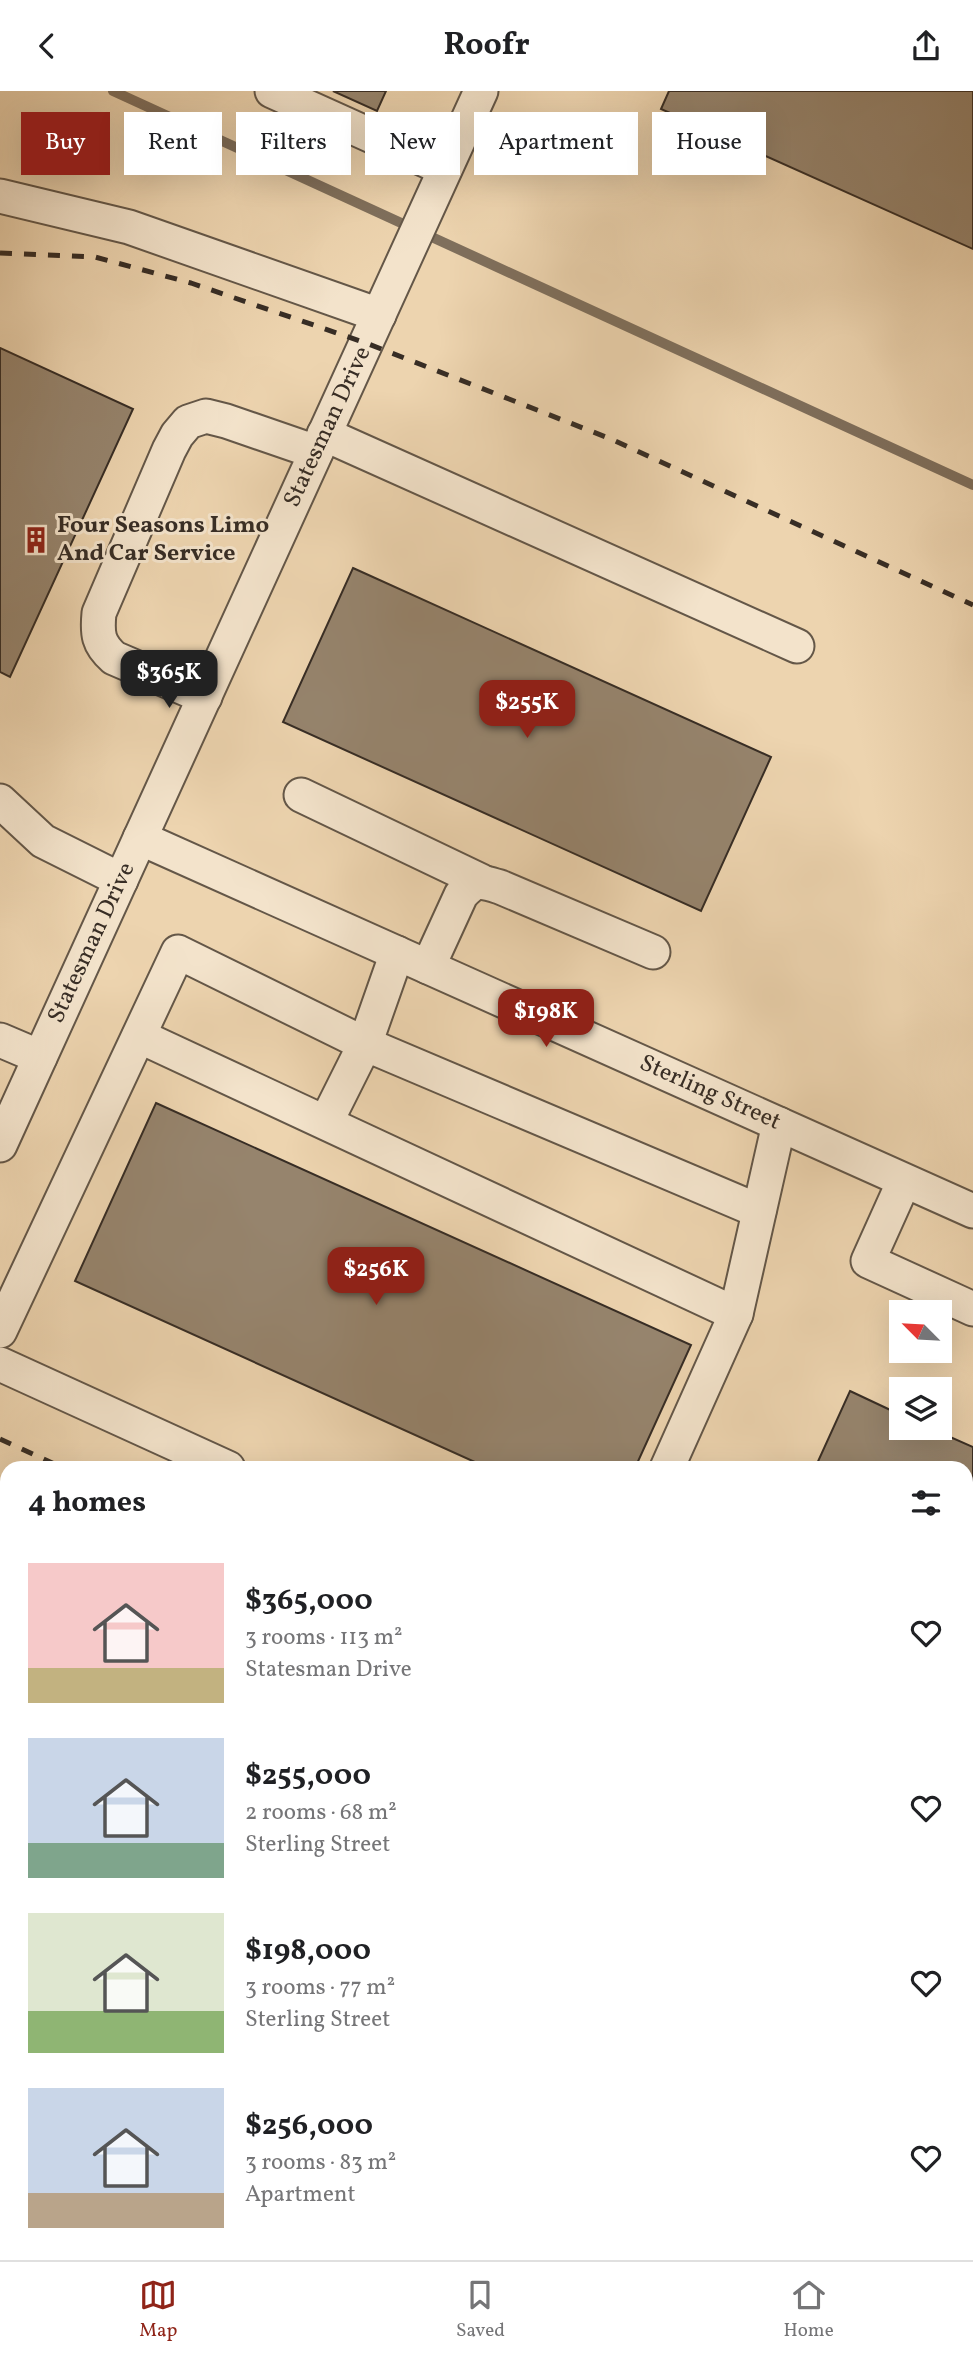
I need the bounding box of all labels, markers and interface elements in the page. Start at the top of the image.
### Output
text: Roofr [443,24,530,68]
icon: back [28,27,66,65]
icon: share [907,27,945,65]
chip: Buy [21,112,110,175]
chip: Rent [124,112,222,175]
chip: Filters [236,112,351,175]
chip: New [365,112,460,175]
chip: Apartment [474,112,638,175]
chip: House [652,112,766,175]
street label: Statesman Drive [276,341,380,513]
place label: Four Seasons Limo And Car Service [57,509,269,571]
building icon: Four Seasons Limo And Car Service [21,525,51,555]
pin: $365K [120,651,218,710]
text: $365K [137,657,201,689]
pin: $255K [478,681,576,740]
text: $255K [495,687,559,719]
street label: Statesman Drive [40,857,144,1029]
pin: $198K [497,989,595,1049]
text: $198K [514,996,578,1028]
street label: Sterling Street [634,1047,786,1139]
pin: $256K [327,1247,425,1307]
text: $256K [343,1254,409,1286]
north arrow [889,1300,952,1363]
map controls [889,1300,952,1440]
button: layers [889,1377,952,1440]
text: 4 homes [28,1482,146,1524]
icon: filters [907,1484,945,1522]
text: $365,000 [245,1580,373,1622]
icon: home [84,1591,168,1675]
icon: heart [907,1614,945,1652]
text: 3 rooms · 113 m² [245,1622,403,1654]
text: Statesman Drive [245,1654,412,1686]
text: $255,000 [245,1755,371,1797]
icon: home [84,1766,168,1850]
icon: heart [907,1789,945,1827]
text: 2 rooms · 68 m² [245,1797,397,1829]
text: Sterling Street [245,1829,390,1861]
text: $198,000 [245,1930,371,1972]
icon: home [84,1941,168,2025]
icon: heart [907,1964,945,2002]
text: 3 rooms · 77 m² [245,1972,395,2004]
text: Sterling Street [245,2004,390,2036]
text: $256,000 [245,2105,373,2147]
icon: home [84,2116,168,2200]
icon: heart [907,2139,945,2177]
text: 3 rooms · 83 m² [245,2147,396,2179]
text: Apartment [245,2179,356,2211]
tab: Map [139,2276,177,2344]
tab: Saved [456,2276,505,2344]
tab: Home [783,2276,834,2344]

